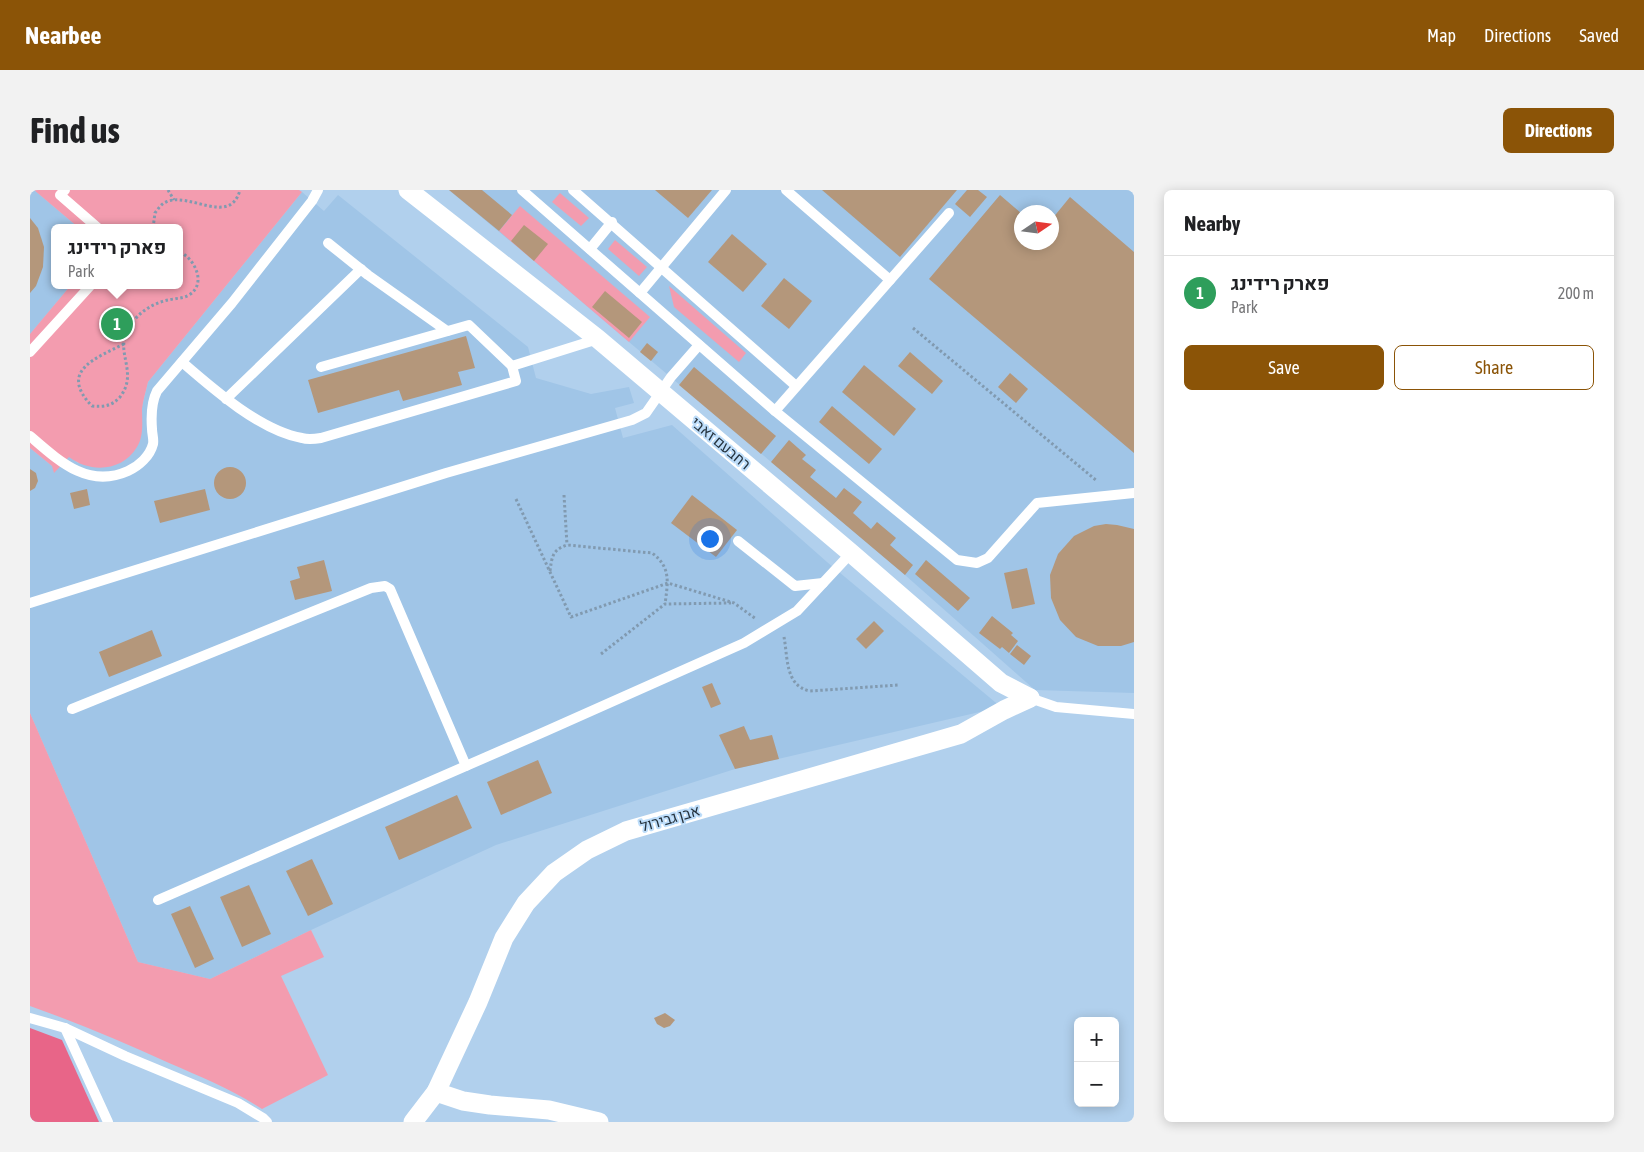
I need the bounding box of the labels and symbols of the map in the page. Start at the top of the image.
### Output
north arrow [1014,205,1059,250]
pin: 1 [101,305,133,343]
street label: רחבעם זאבי [688,413,754,473]
your location [697,526,723,552]
street label: אבן גבירול [638,801,702,835]

